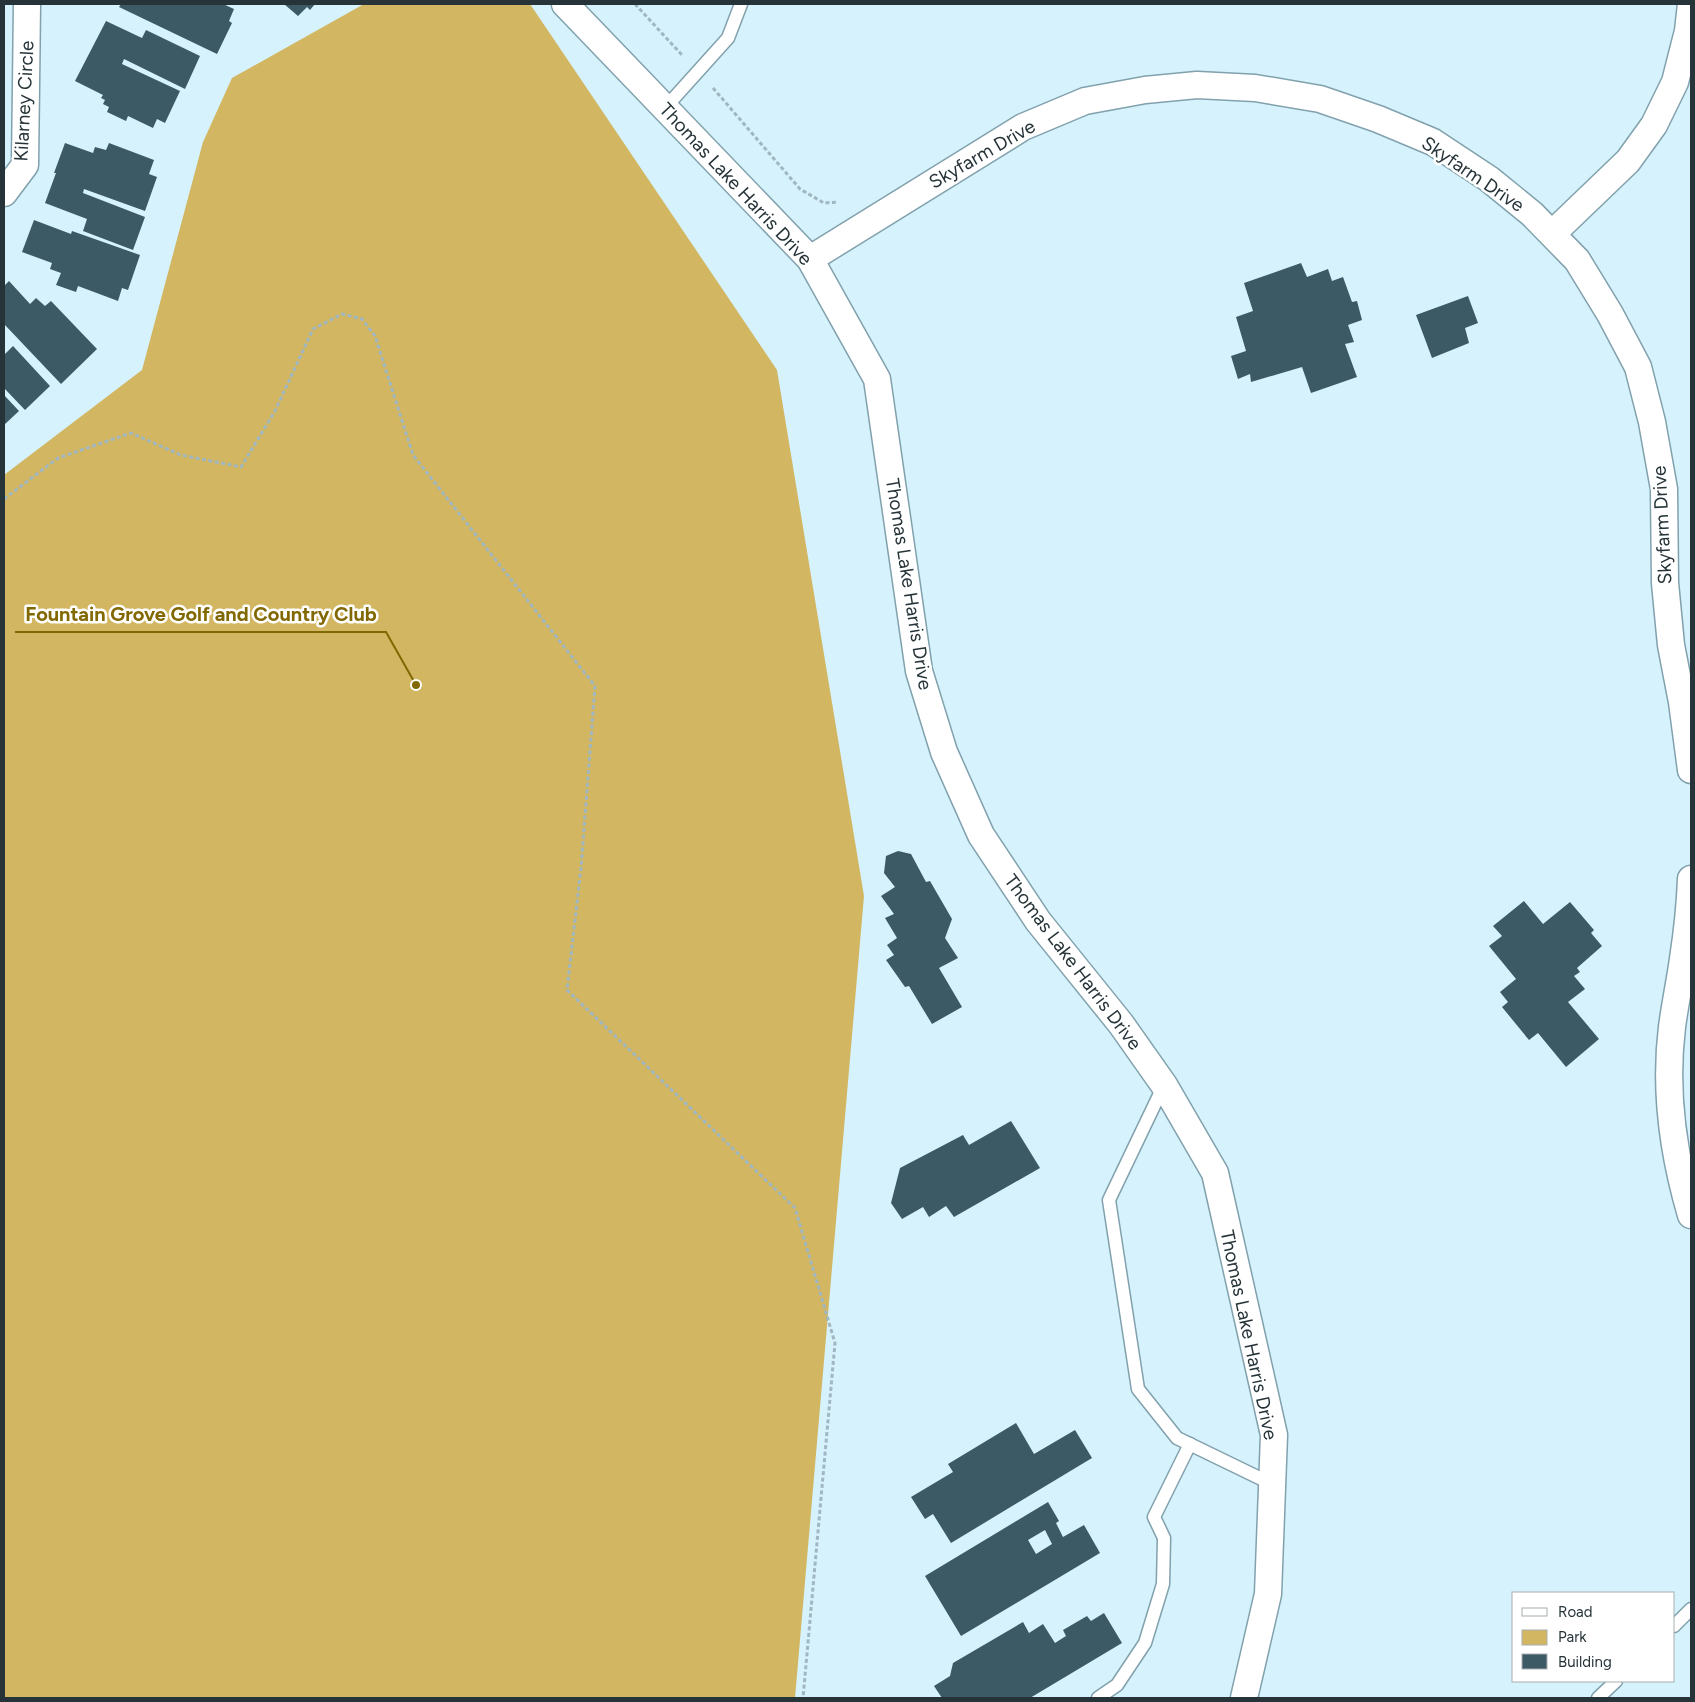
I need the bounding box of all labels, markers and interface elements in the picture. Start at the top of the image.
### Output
street label: Kilarney Circle [9,40,39,162]
street label: Thomas Lake Harris Drive [655,98,817,270]
street label: Skyfarm Drive [925,114,1039,194]
street label: Skyfarm Drive [1417,131,1529,217]
street label: Skyfarm Drive [1647,465,1677,585]
street label: Thomas Lake Harris Drive [881,477,937,691]
callout: Fountain Grove Golf and Country Club [15,597,386,632]
text: Fountain Grove Golf and Country Club [25,602,377,626]
street label: Thomas Lake Harris Drive [999,870,1147,1054]
street label: Thomas Lake Harris Drive [1216,1228,1282,1442]
legend [1512,1592,1675,1682]
text: Road [1558,1603,1593,1621]
text: Park [1558,1628,1587,1646]
text: Building [1558,1653,1612,1671]

